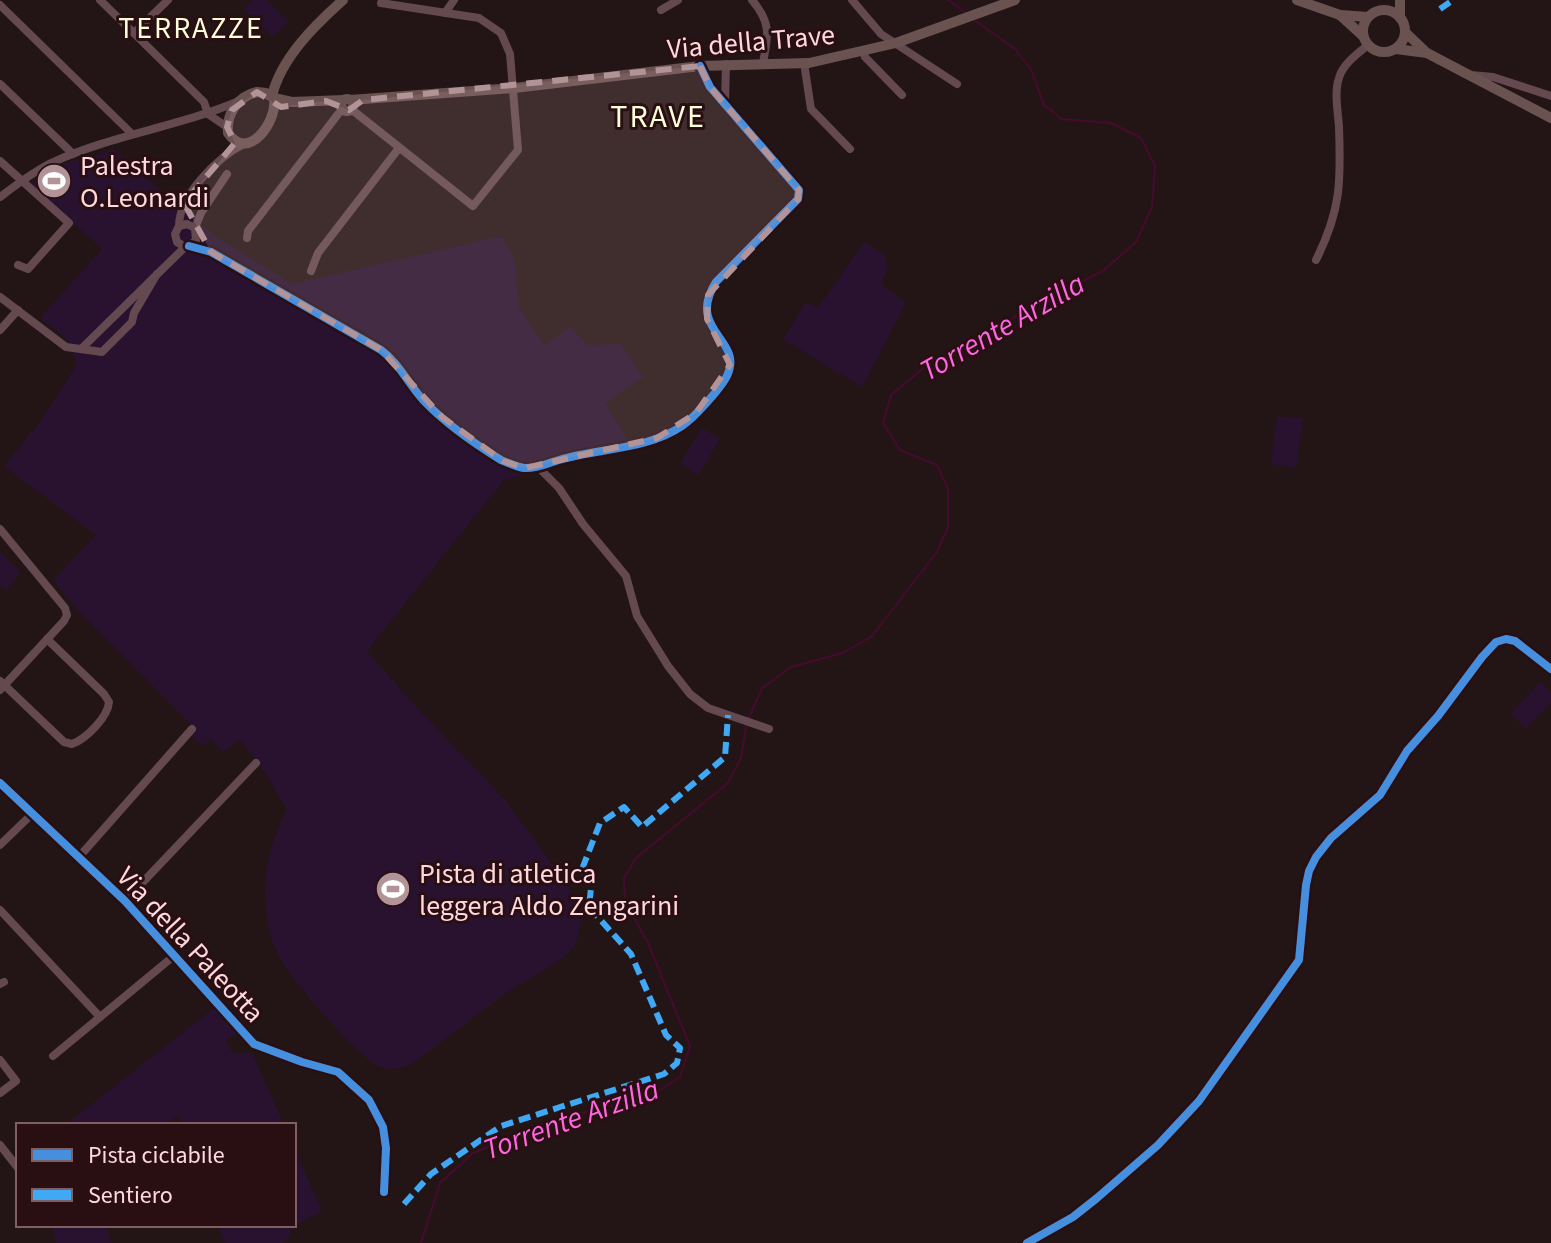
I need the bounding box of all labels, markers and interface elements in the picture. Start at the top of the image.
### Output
district label: TERRAZZE [118,7,264,50]
street label: Via della Trave [666,15,837,69]
district label: TRAVE [610,94,706,140]
place label: Palestra O.Leonardi [80,146,209,218]
sports icon: Palestra O.Leonardi [35,162,73,200]
water label: Torrente Arzilla [912,263,1093,392]
place label: Pista di atletica leggera Aldo Zengarini [419,854,679,926]
street label: Via della Paleotta [107,858,273,1032]
sports icon: Pista di atletica leggera Aldo Zengarini [374,870,412,908]
water label: Torrente Arzilla [477,1068,665,1171]
legend [16,1123,296,1227]
text: Pista ciclabile [88,1138,225,1173]
text: Sentiero [88,1178,173,1213]

